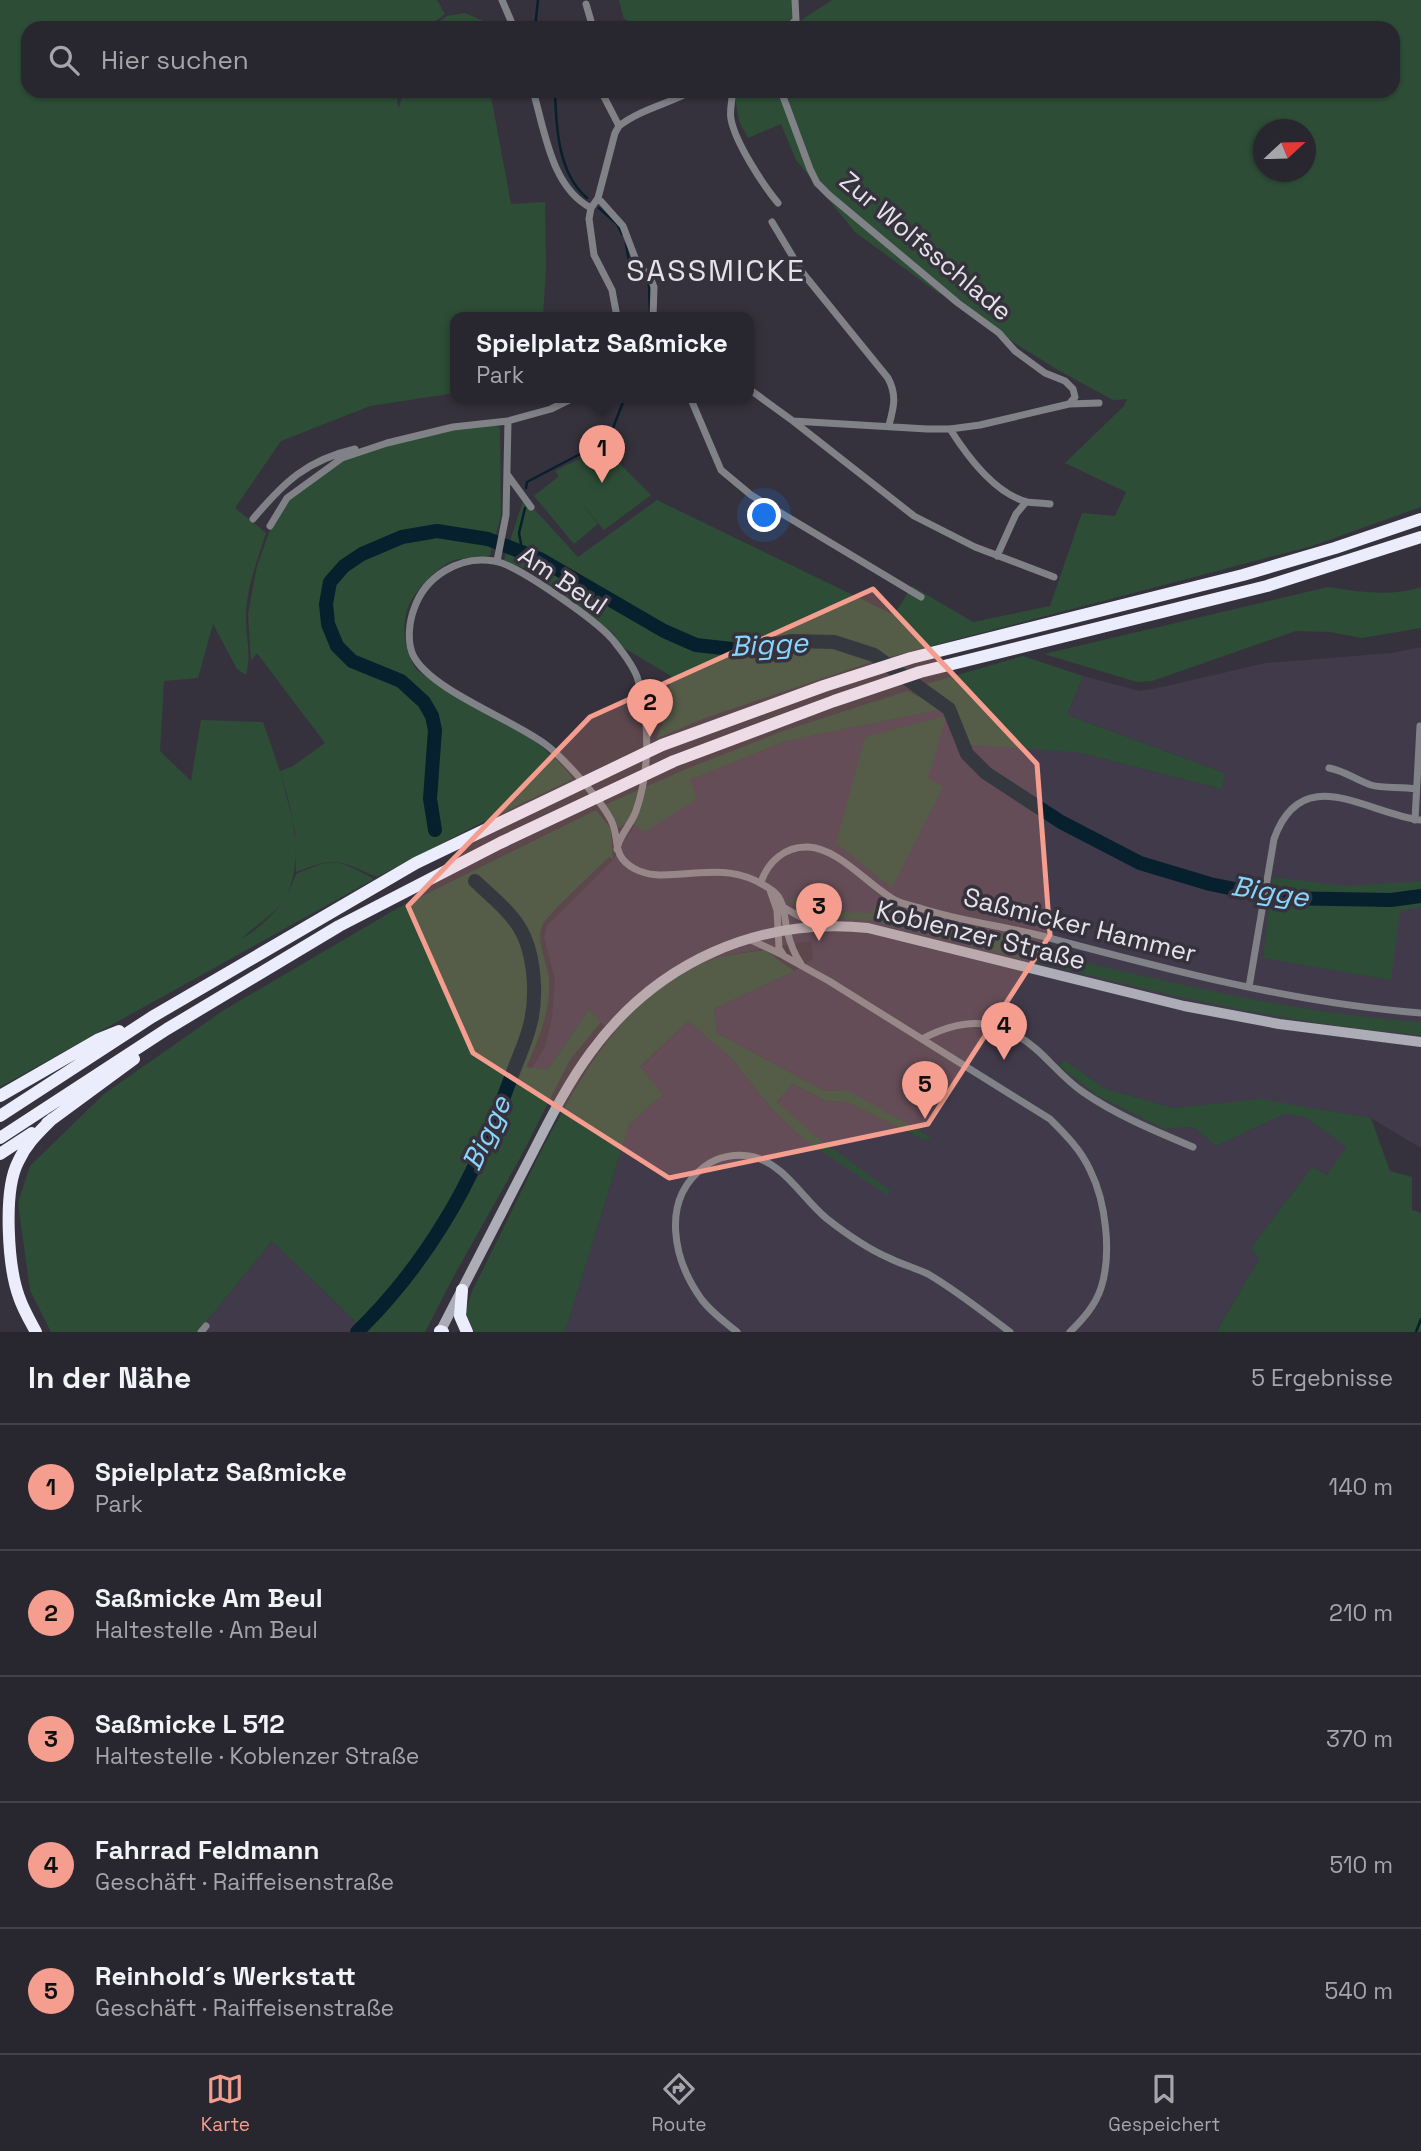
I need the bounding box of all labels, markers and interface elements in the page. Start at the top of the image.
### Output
search box [21,21,1400,98]
icon: search [45,41,83,79]
text: Hier suchen [101,43,249,77]
north arrow [1253,119,1316,182]
street label: Zur Wolfsschlade [833,164,1019,328]
district label: SASSMICKE [626,251,806,290]
popup [450,312,754,403]
text: Spielplatz Saßmicke [476,326,728,360]
text: Park [476,360,524,390]
pin: 1 [579,425,625,483]
your location [747,498,781,532]
street label: Am Beul [512,538,614,622]
water label: Bigge [729,624,810,664]
pin: 2 [627,679,673,737]
water label: Bigge [1229,867,1313,915]
street label: Saßmicker Hammer [960,880,1200,970]
pin: 3 [796,883,842,941]
street label: Koblenzer Straße [873,893,1089,977]
pin: 4 [981,1002,1027,1060]
pin: 5 [902,1061,948,1119]
water label: Bigge [453,1089,519,1176]
text: In der Nähe [28,1358,191,1397]
text: 5 Ergebnisse [1251,1363,1393,1393]
text: Spielplatz Saßmicke [95,1455,347,1489]
text: 1 [46,1472,56,1502]
text: 140 m [1329,1472,1393,1502]
text: Park [95,1489,143,1519]
text: Saßmicke Am Beul [95,1581,323,1615]
text: 2 [44,1598,58,1628]
text: 210 m [1329,1598,1393,1628]
text: Haltestelle · Am Beul [95,1615,318,1645]
text: Saßmicke L 512 [95,1707,285,1741]
text: 3 [44,1724,58,1754]
text: 370 m [1326,1724,1393,1754]
text: Haltestelle · Koblenzer Straße [95,1741,419,1771]
text: Fahrrad Feldmann [95,1833,320,1867]
text: 4 [44,1850,58,1880]
text: 510 m [1330,1850,1393,1880]
text: Geschäft · Raiffeisenstraße [95,1867,394,1897]
text: Reinhold´s Werkstatt [95,1959,356,1993]
text: 5 [44,1976,58,2006]
text: 540 m [1324,1976,1393,2006]
text: Geschäft · Raiffeisenstraße [95,1993,394,2023]
tab: Karte [201,2070,250,2137]
tab: Route [652,2070,707,2137]
tab: Gespeichert [1108,2070,1220,2137]

